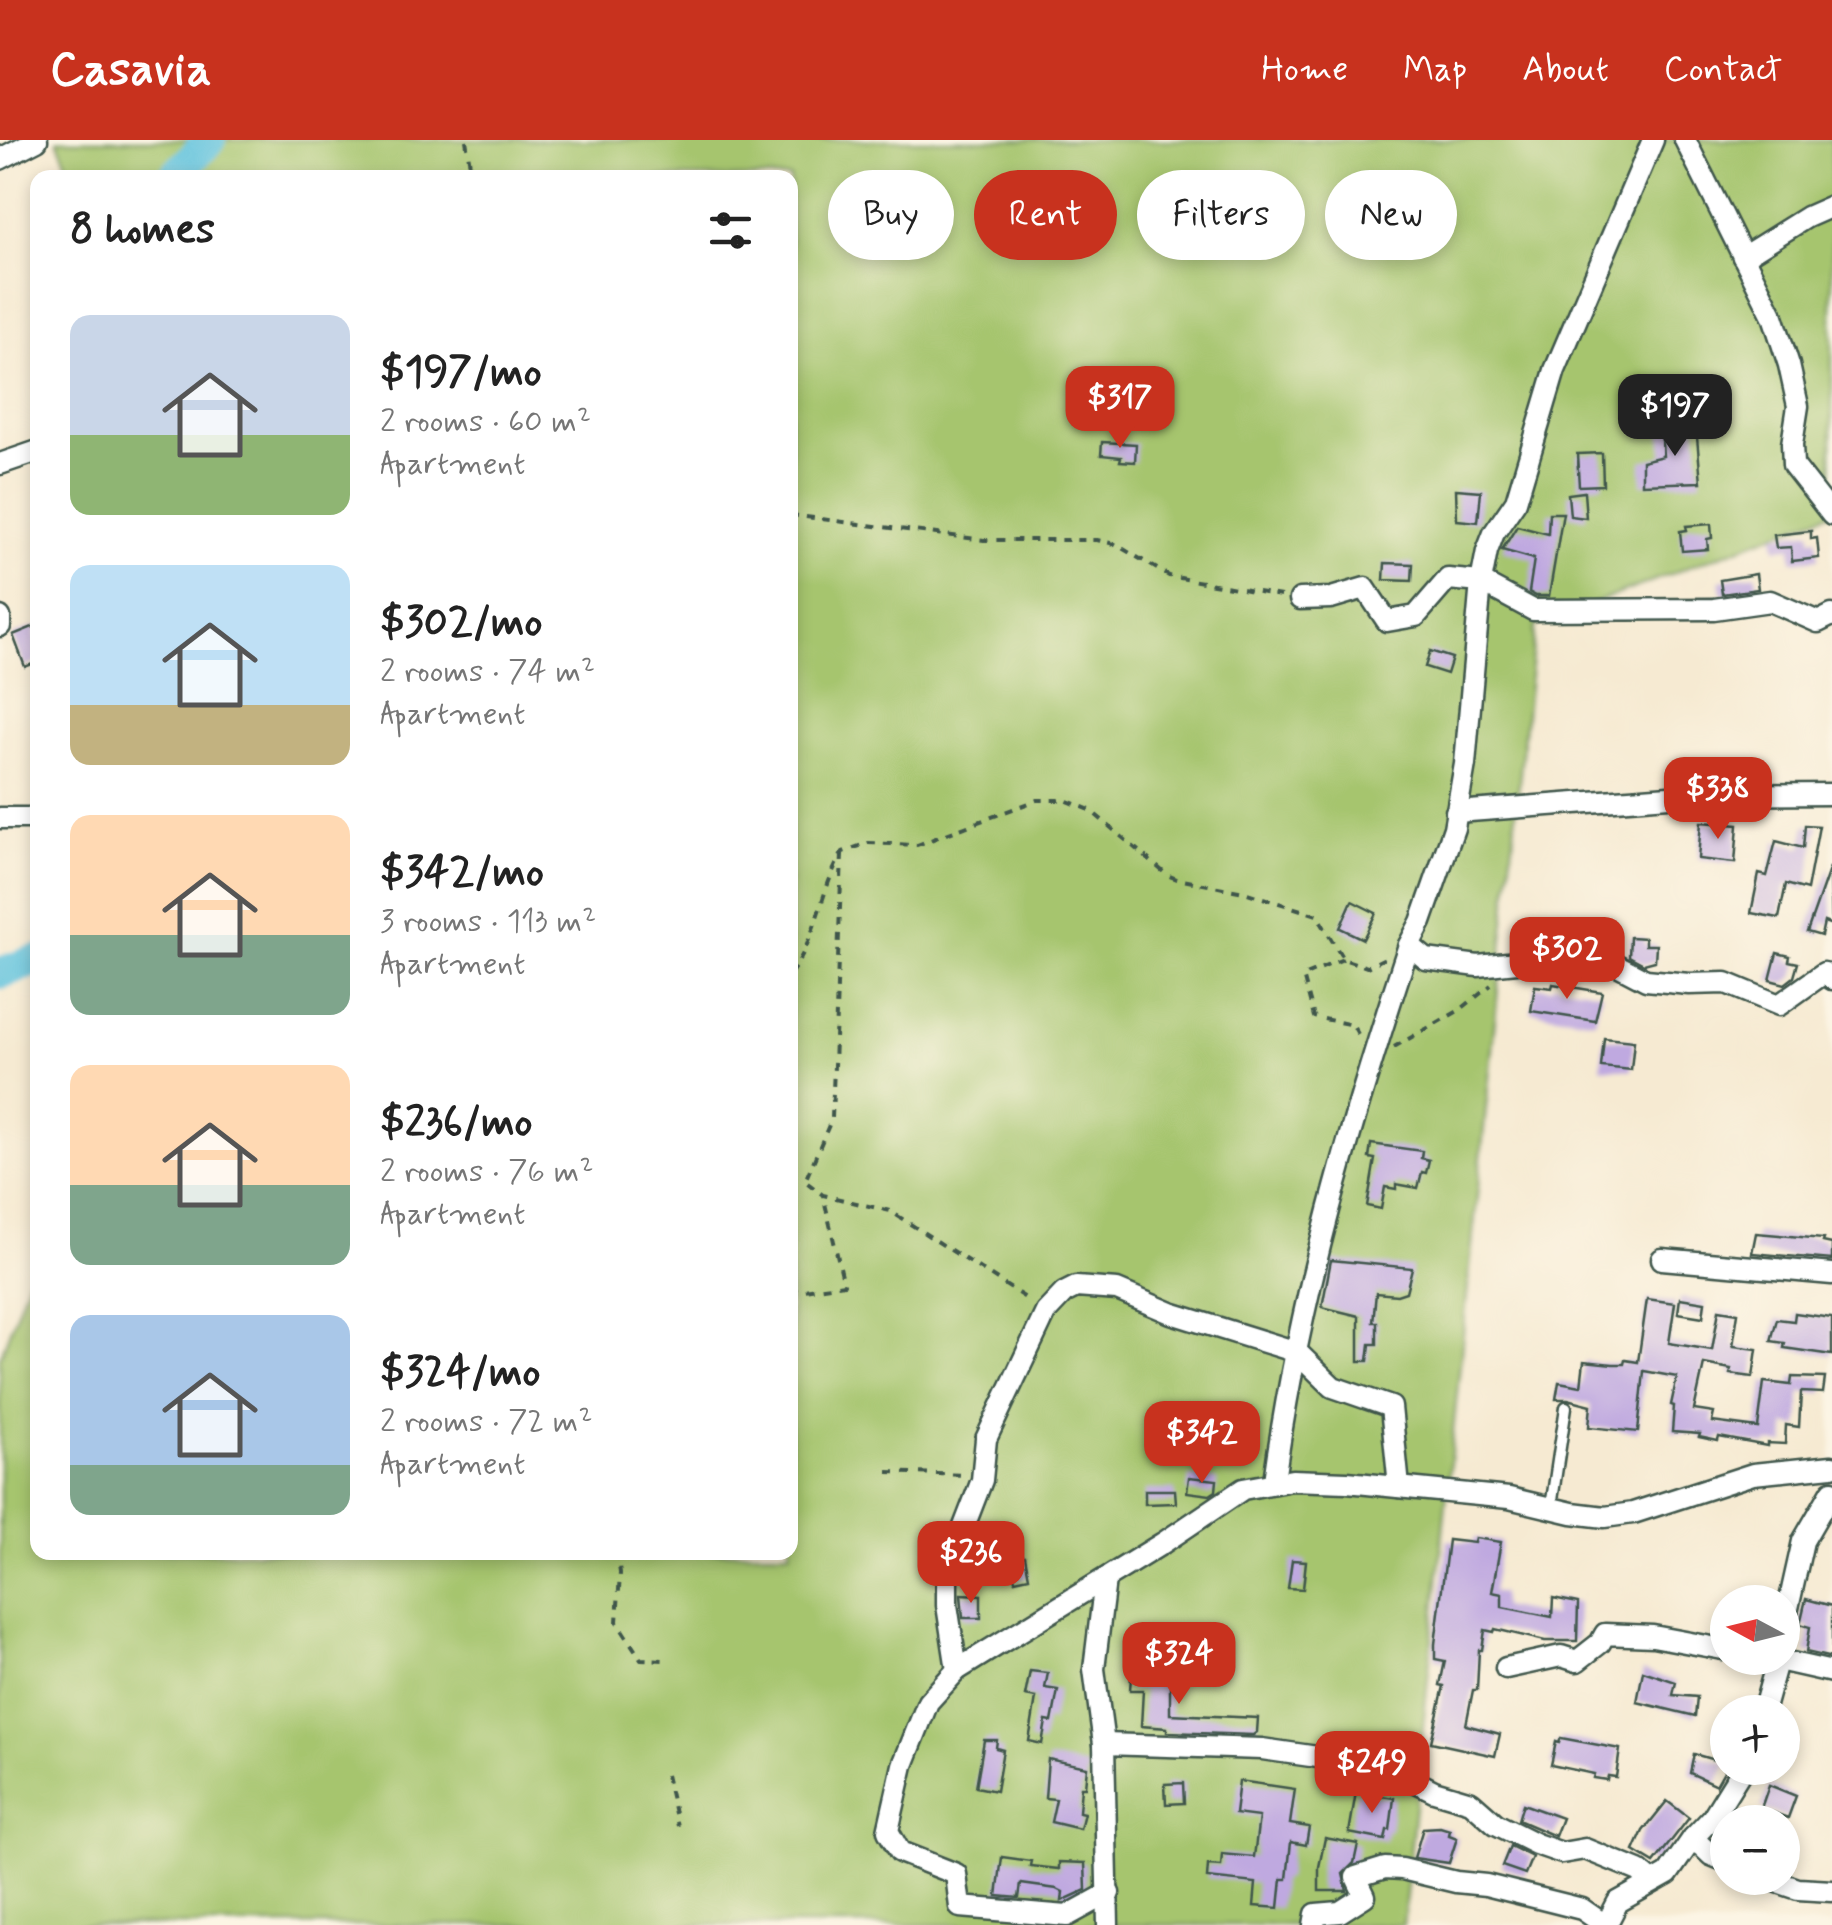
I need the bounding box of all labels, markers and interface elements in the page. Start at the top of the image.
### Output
text: Casavia [50,39,211,102]
text: Home [1261,47,1348,93]
text: Map [1403,47,1467,93]
text: About [1522,47,1609,93]
text: Contact [1664,47,1782,93]
chip: Buy [828,170,954,260]
chip: Rent [974,170,1117,260]
chip: Filters [1137,170,1305,260]
chip: New [1325,170,1457,260]
text: 8 homes [70,203,215,258]
icon: filters [703,203,758,258]
text: $197/mo [380,346,542,401]
icon: home [150,355,270,475]
pin: $317 [1061,366,1179,451]
pin: $197 [1616,374,1734,459]
text: $317 [1088,377,1152,419]
text: $197 [1640,385,1710,427]
text: 2 rooms · 60 m² [380,401,591,443]
text: Apartment [380,443,525,485]
text: $302/mo [380,596,542,651]
icon: home [150,605,270,725]
text: 2 rooms · 74 m² [380,651,595,693]
text: Apartment [380,693,525,735]
pin: $338 [1659,757,1777,842]
text: $338 [1686,768,1750,810]
text: $342/mo [380,846,544,901]
icon: home [150,855,270,975]
text: 3 rooms · 113 m² [380,901,596,943]
pin: $302 [1508,917,1626,1002]
text: $302 [1532,928,1602,970]
text: Apartment [380,943,525,985]
text: $236/mo [380,1096,533,1151]
icon: home [150,1105,270,1225]
text: 2 rooms · 76 m² [380,1151,593,1193]
text: Apartment [380,1193,525,1235]
text: $324/mo [380,1346,540,1401]
icon: home [150,1355,270,1475]
text: 2 rooms · 72 m² [380,1401,593,1443]
pin: $342 [1143,1401,1261,1486]
text: $342 [1166,1412,1238,1454]
text: Apartment [380,1443,525,1485]
pin: $236 [912,1521,1030,1606]
text: $236 [939,1532,1003,1574]
north arrow [1710,1585,1800,1675]
map controls [1710,1585,1800,1895]
pin: $324 [1120,1622,1238,1707]
text: $324 [1144,1633,1214,1675]
button: + [1710,1695,1800,1785]
pin: $249 [1313,1731,1431,1816]
text: $249 [1337,1742,1407,1784]
button: − [1710,1805,1800,1895]

